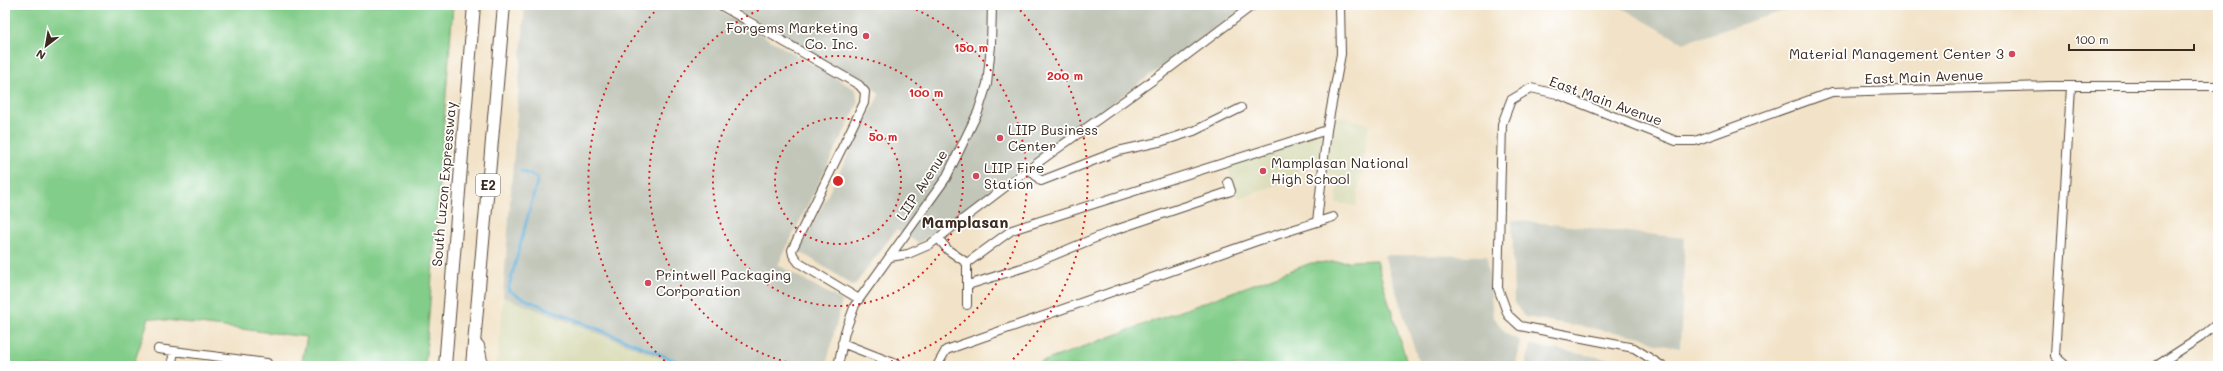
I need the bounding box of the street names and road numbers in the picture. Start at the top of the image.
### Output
street label: East Main Avenue [1864,65,1984,88]
street label: East Main Avenue [1547,71,1665,130]
street label: South Luzon Expressway [427,101,460,267]
street label: LIIP Avenue [892,146,952,224]
road number: E2 [476,174,500,196]

